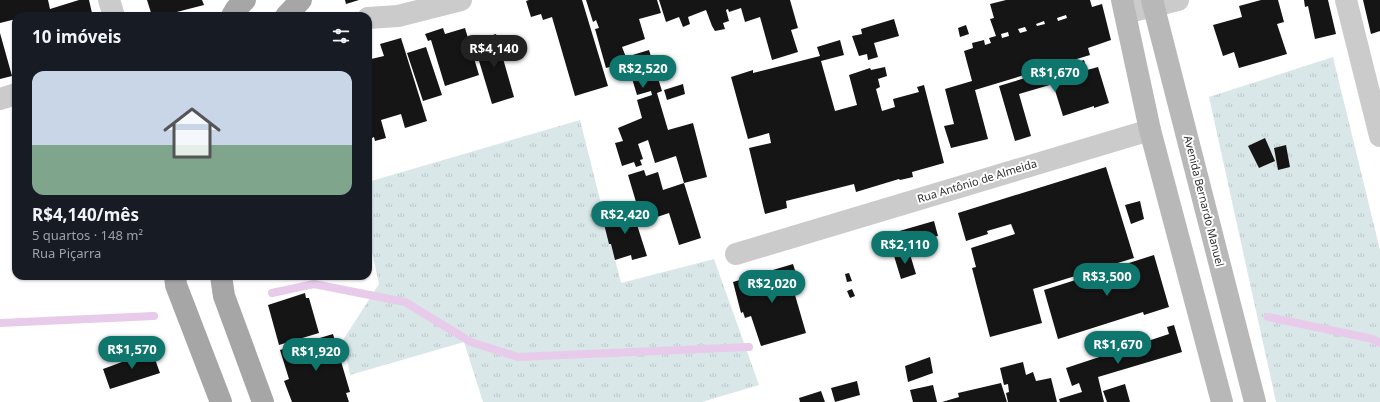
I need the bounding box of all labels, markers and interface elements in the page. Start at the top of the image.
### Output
text: 10 imóveis [32,25,121,48]
icon: filters [330,25,352,47]
pin: R$4,140 [457,35,531,69]
text: R$4,140 [469,39,519,57]
pin: R$2,520 [606,55,680,89]
text: R$2,520 [618,59,668,77]
pin: R$1,670 [1018,59,1092,93]
text: R$1,670 [1030,63,1080,81]
icon: home [156,97,228,169]
street label: Avenida Bernardo Manuel [1181,134,1228,268]
street label: Rua Antônio de Almeida [915,155,1038,206]
pin: R$2,420 [588,201,662,235]
text: R$4,140/mês [32,203,139,226]
text: R$2,420 [600,205,650,223]
text: 5 quartos · 148 m² [32,226,143,244]
pin: R$2,110 [868,231,942,265]
text: R$2,110 [880,235,930,253]
text: Rua Piçarra [32,244,101,262]
pin: R$3,500 [1070,263,1144,297]
text: R$3,500 [1082,267,1132,285]
pin: R$2,020 [735,270,809,304]
text: R$2,020 [747,274,797,292]
pin: R$1,670 [1081,331,1155,365]
text: R$1,670 [1093,335,1143,353]
pin: R$1,570 [95,336,169,370]
pin: R$1,920 [279,338,353,372]
text: R$1,570 [107,340,157,358]
text: R$1,920 [291,342,341,360]

